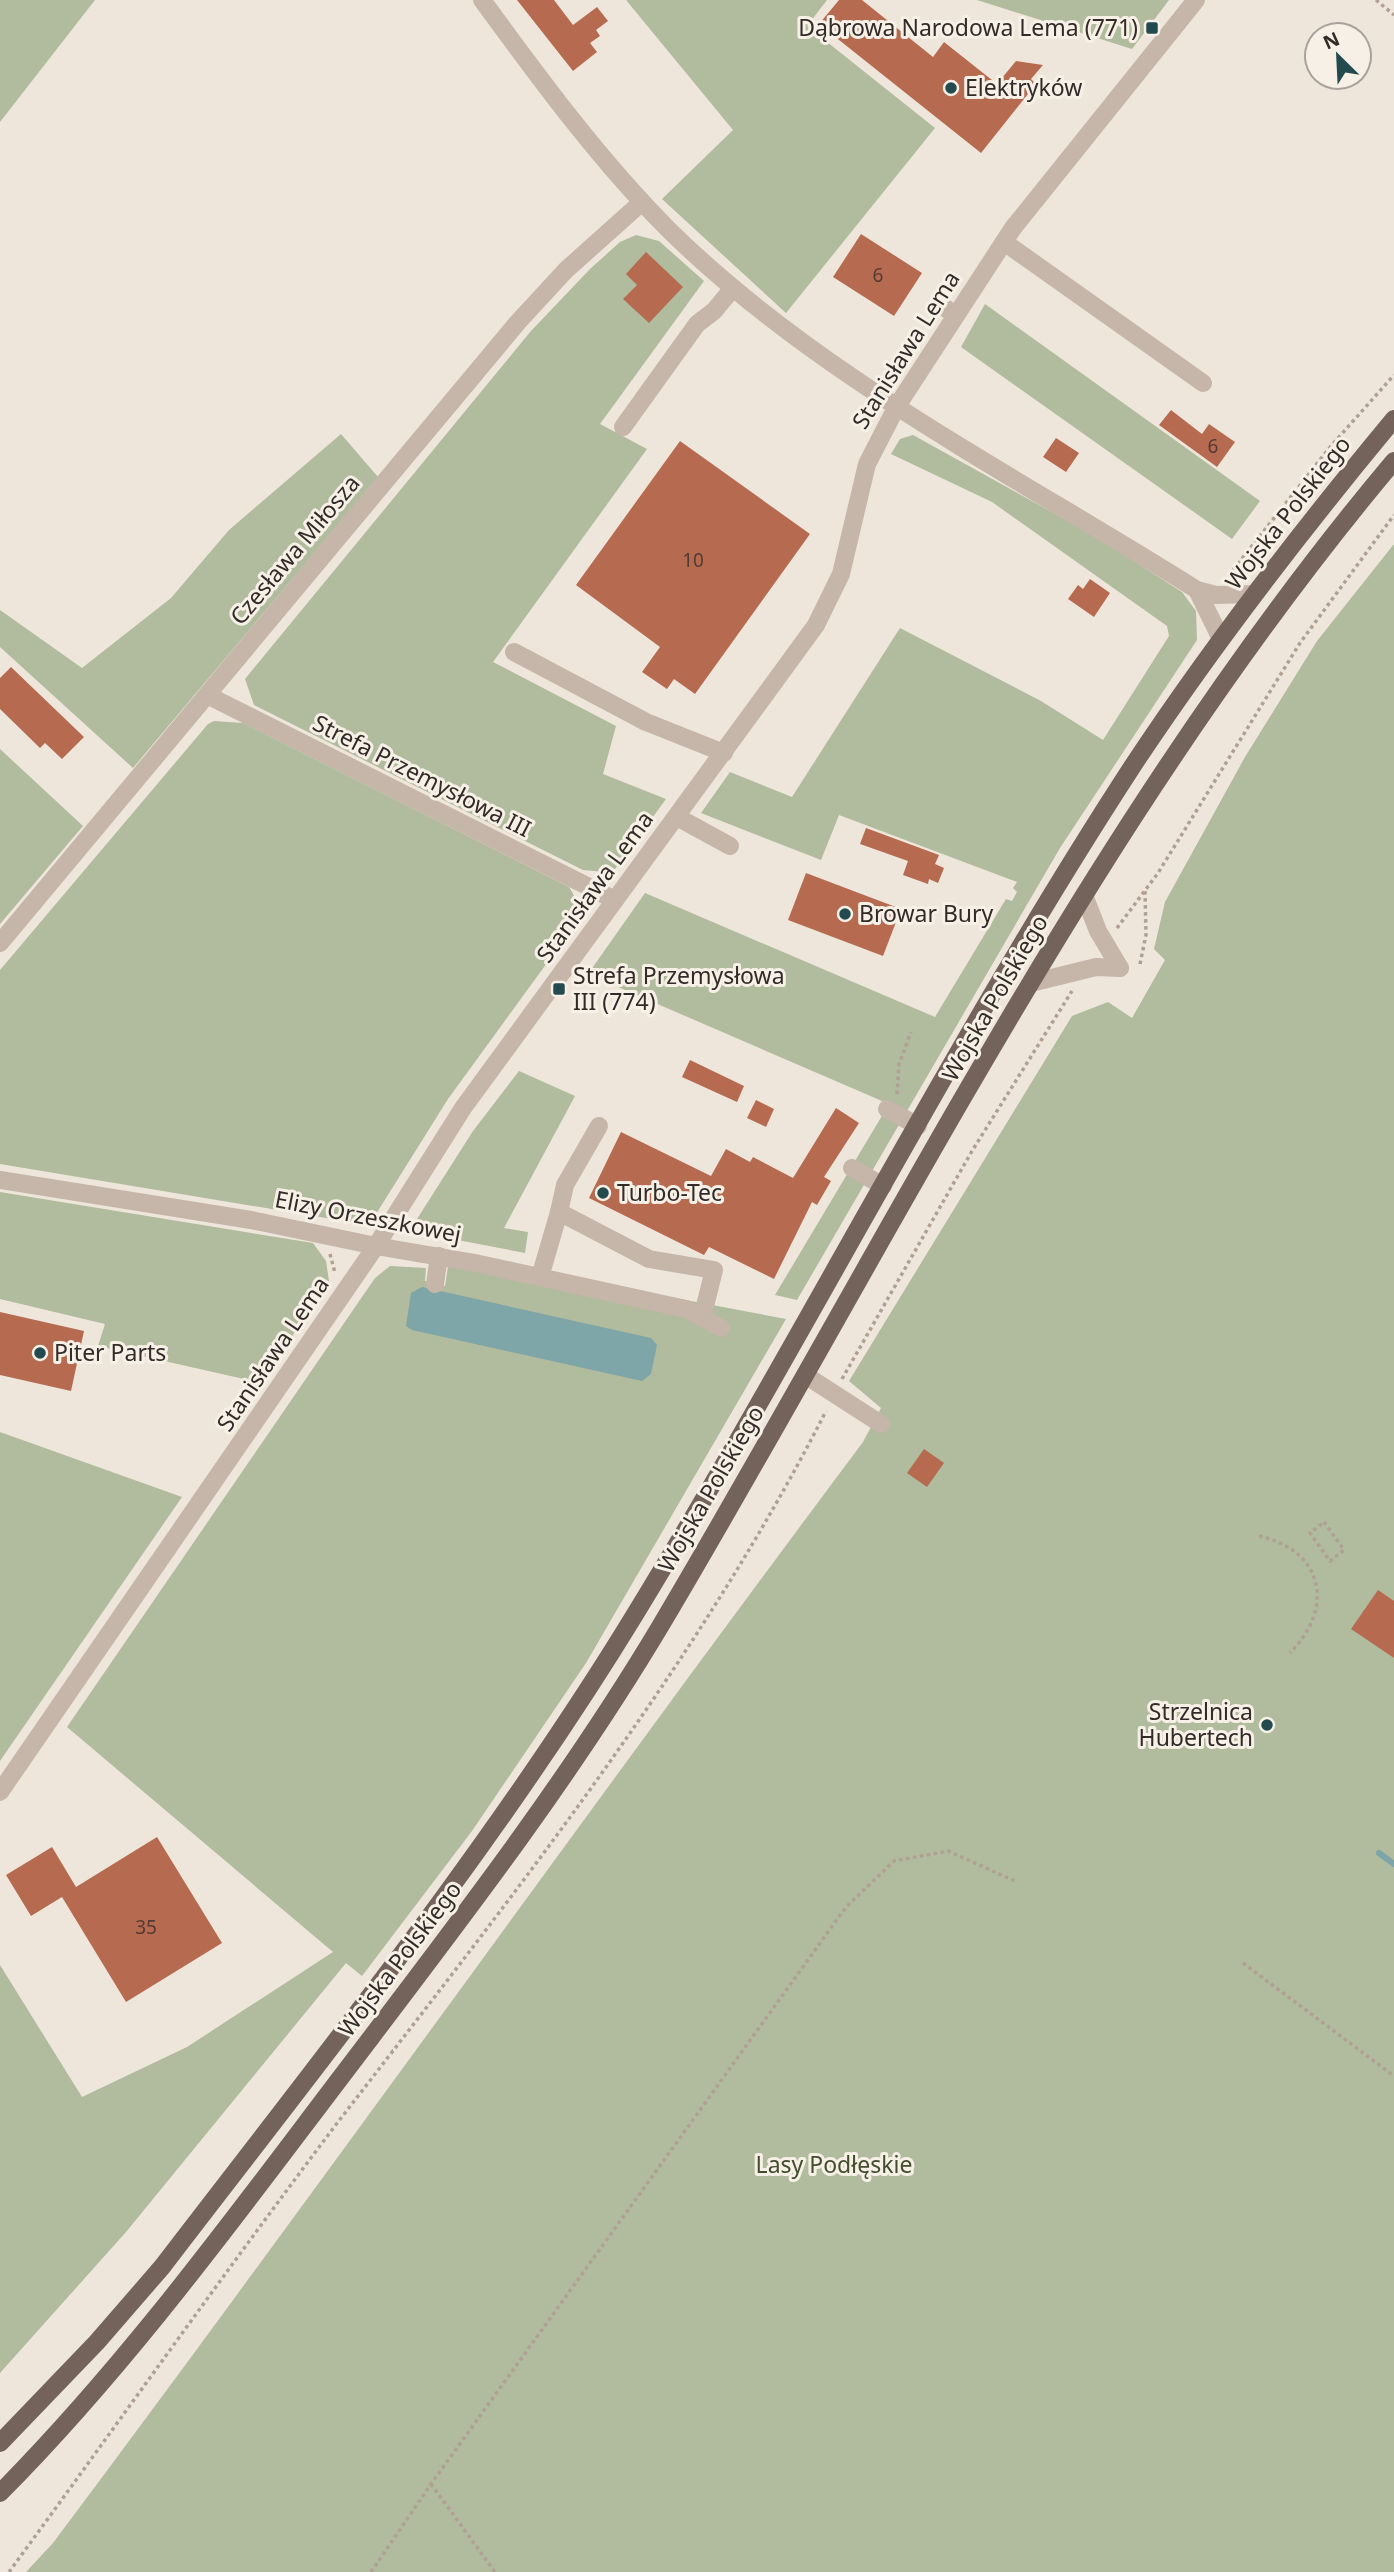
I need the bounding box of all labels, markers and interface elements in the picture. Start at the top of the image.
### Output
place label: Dąbrowa Narodowa Lema (771) [798,11,1138,43]
marker: Dąbrowa Narodowa Lema (771) [1144,20,1160,36]
north arrow [1303,21,1373,91]
text: N [1319,25,1343,55]
place label: Elektryków [965,71,1082,103]
marker: Elektryków [943,80,959,96]
house number: 6 [873,262,883,288]
street label: Stanisława Lema [844,265,966,434]
street label: Wojska Polskiego [1217,429,1357,596]
house number: 6 [1208,433,1218,459]
street label: Czesława Miłosza [222,468,366,631]
house number: 10 [682,547,704,573]
street label: Strefa Przemysłowa III [308,706,537,844]
street label: Stanisława Lema [528,804,660,969]
place label: Browar Bury [859,897,994,929]
marker: Browar Bury [837,906,853,922]
street label: Wojska Polskiego [934,909,1055,1086]
place label: Strefa Przemysłowa III (774) [573,959,785,1017]
marker: Strefa Przemysłowa III (774) [551,981,567,997]
place label: Turbo-Tec [617,1176,722,1208]
street label: Elizy Orzeszkowej [272,1182,464,1250]
marker: Turbo-Tec [595,1185,611,1201]
street label: Stanisława Lema [209,1270,336,1437]
place label: Piter Parts [54,1336,166,1368]
marker: Piter Parts [32,1345,48,1361]
street label: Wojska Polskiego [650,1400,771,1577]
place label: Strzelnica Hubertech [1139,1695,1253,1753]
marker: Strzelnica Hubertech [1259,1717,1275,1733]
street label: Wojska Polskiego [330,1874,468,2043]
house number: 35 [135,1914,157,1940]
park label: Lasy Podłęskie [756,2148,912,2180]

